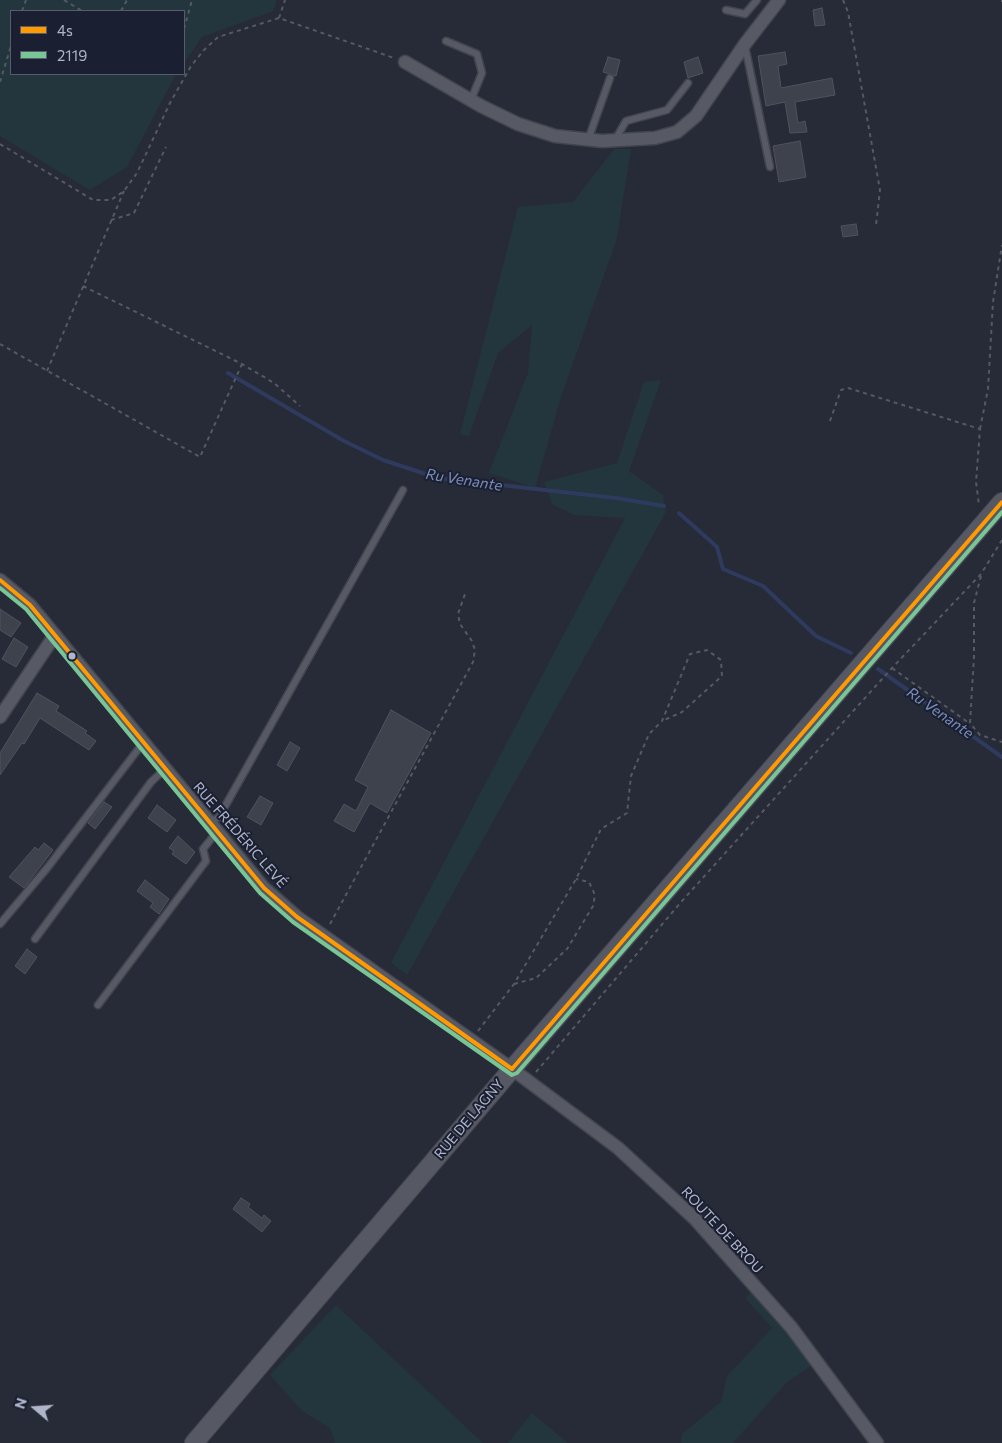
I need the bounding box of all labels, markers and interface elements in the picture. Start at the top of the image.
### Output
legend [10,10,185,75]
text: 4s [57,21,73,39]
text: 2119 [57,46,87,64]
water label: Ru Venante [424,465,504,495]
unlabelled marker [67,651,77,661]
water label: Ru Venante [903,683,977,743]
street label: RUE FRÉDÉRIC LEVÉ [190,779,290,891]
street label: RUE DE LAGNY [431,1076,507,1162]
street label: ROUTE DE BROU [678,1183,766,1277]
north arrow [10,1383,60,1433]
text: N [11,1396,30,1411]

